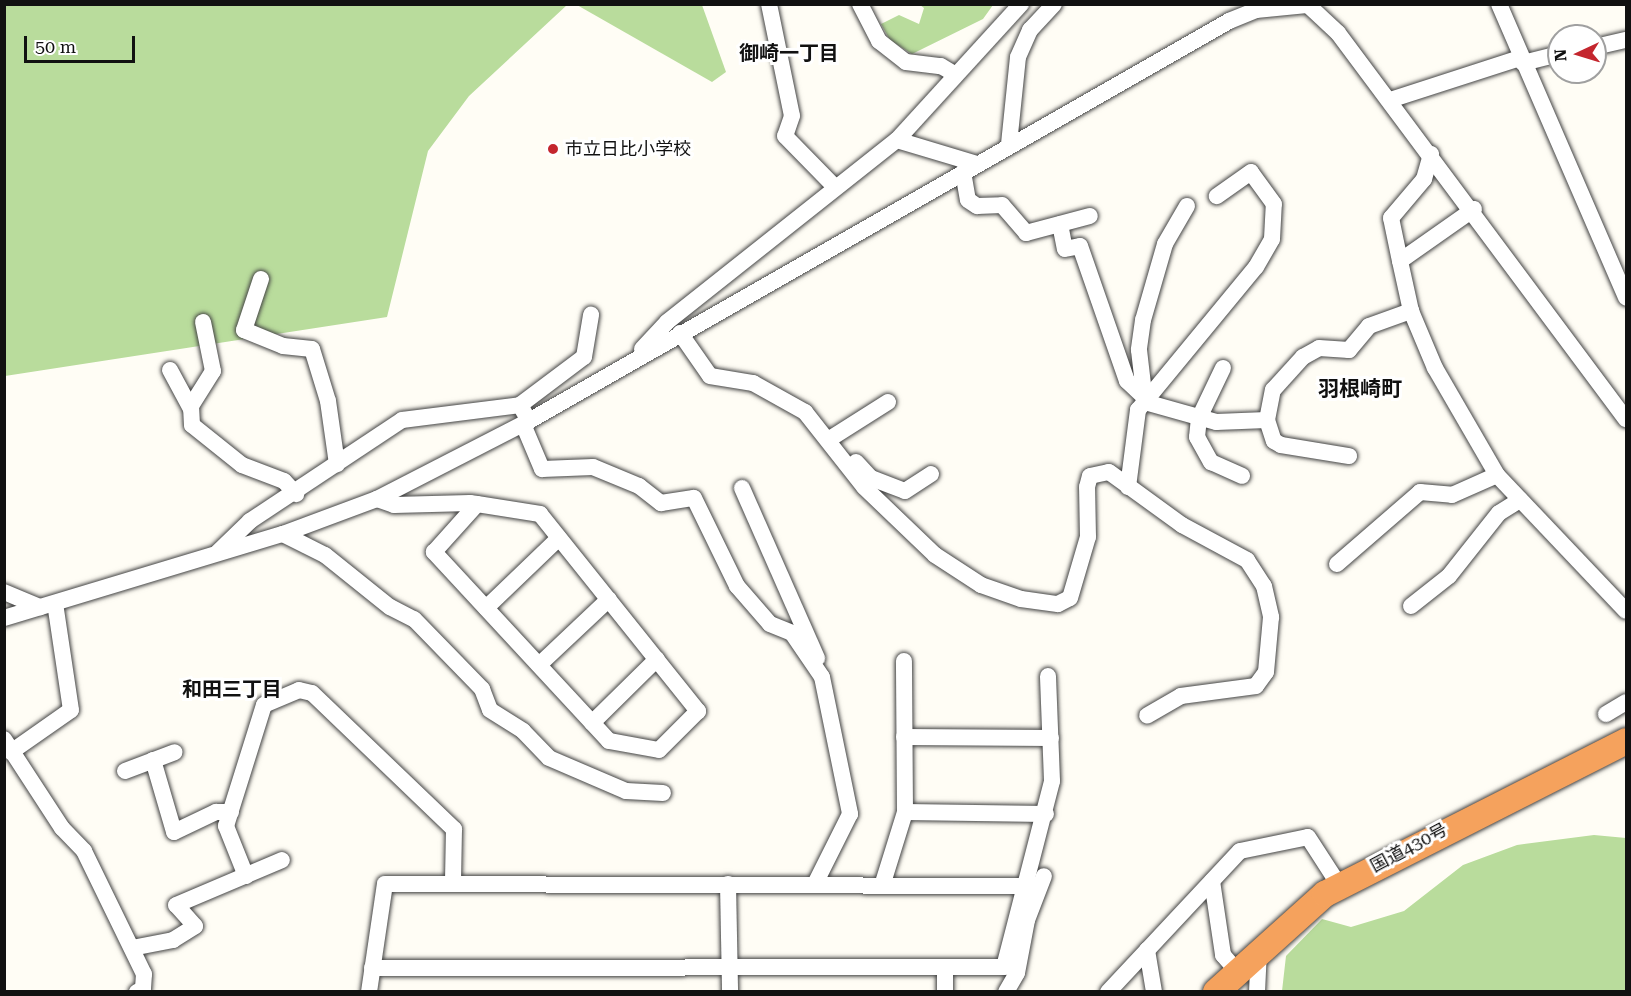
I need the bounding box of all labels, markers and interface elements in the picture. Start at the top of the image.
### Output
scale bar [27,24,138,62]
north arrow [1547,24,1607,84]
text: 50 m [35,36,76,57]
district label: 御崎一丁目 [739,41,839,65]
text: N [1551,48,1570,62]
place label: 市立日比小学校 [565,138,691,160]
marker: 市立日比小学校 [546,142,560,156]
district label: 羽根崎町 [1318,376,1402,402]
district label: 和田三丁目 [182,677,282,701]
street label: 国道430号 [1367,819,1451,877]

